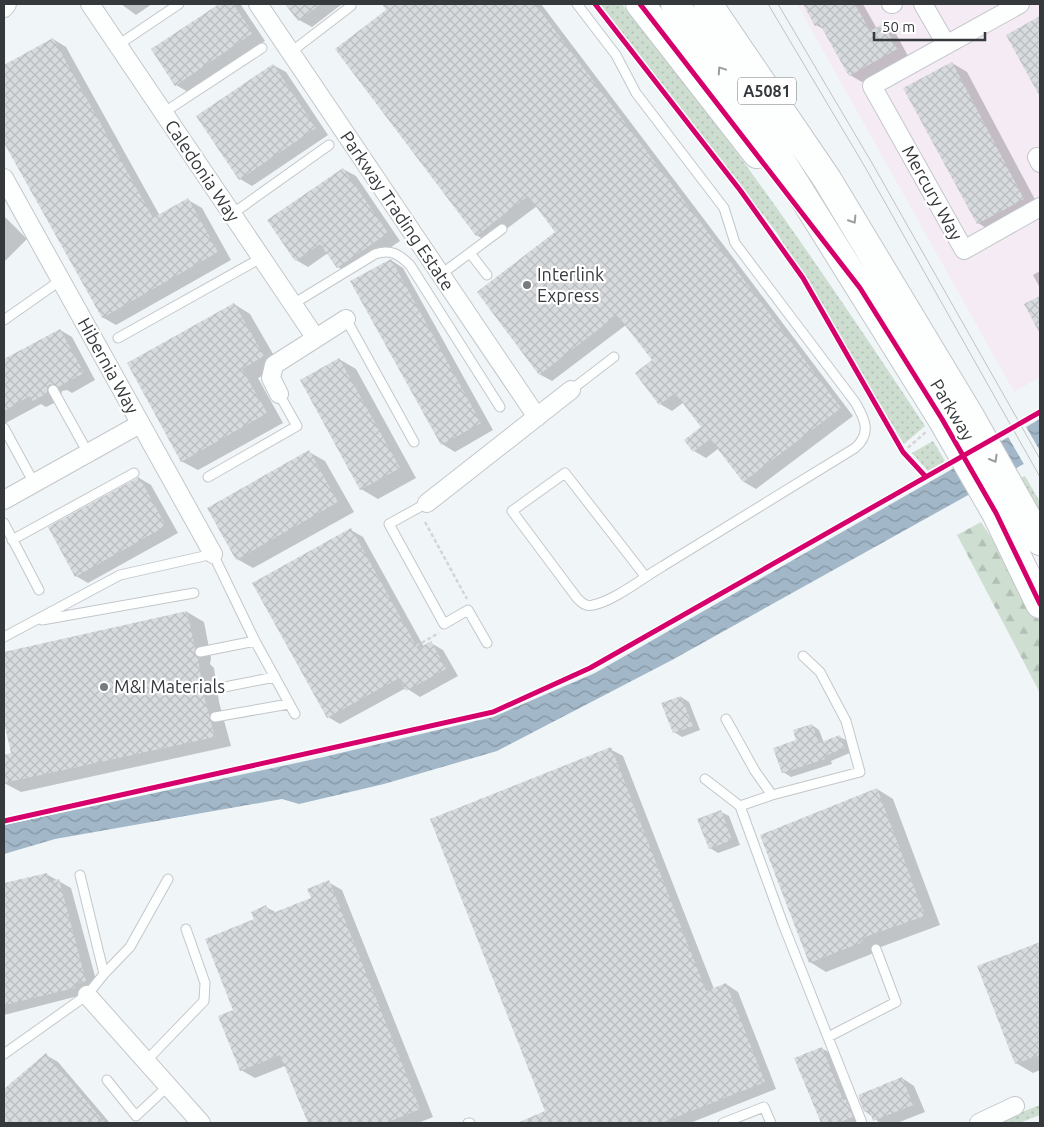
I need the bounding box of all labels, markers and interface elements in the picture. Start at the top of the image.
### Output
scale bar [874,10,985,42]
text: 50 m [882,18,915,35]
one-way arrow [718,67,727,76]
road number: A5081 [738,78,796,104]
street label: Caledonia Way [161,116,244,225]
street label: Parkway Trading Estate [337,127,459,294]
street label: Mercury Way [899,142,967,244]
one-way arrow [846,215,856,224]
place label: Interlink Express [537,264,604,305]
marker: Interlink Express [521,279,533,291]
street label: Hibernia Way [74,314,144,417]
street label: Parkway [927,375,979,444]
one-way arrow [988,453,998,462]
place label: M&I Materials [114,676,225,696]
marker: M&I Materials [98,681,110,693]

